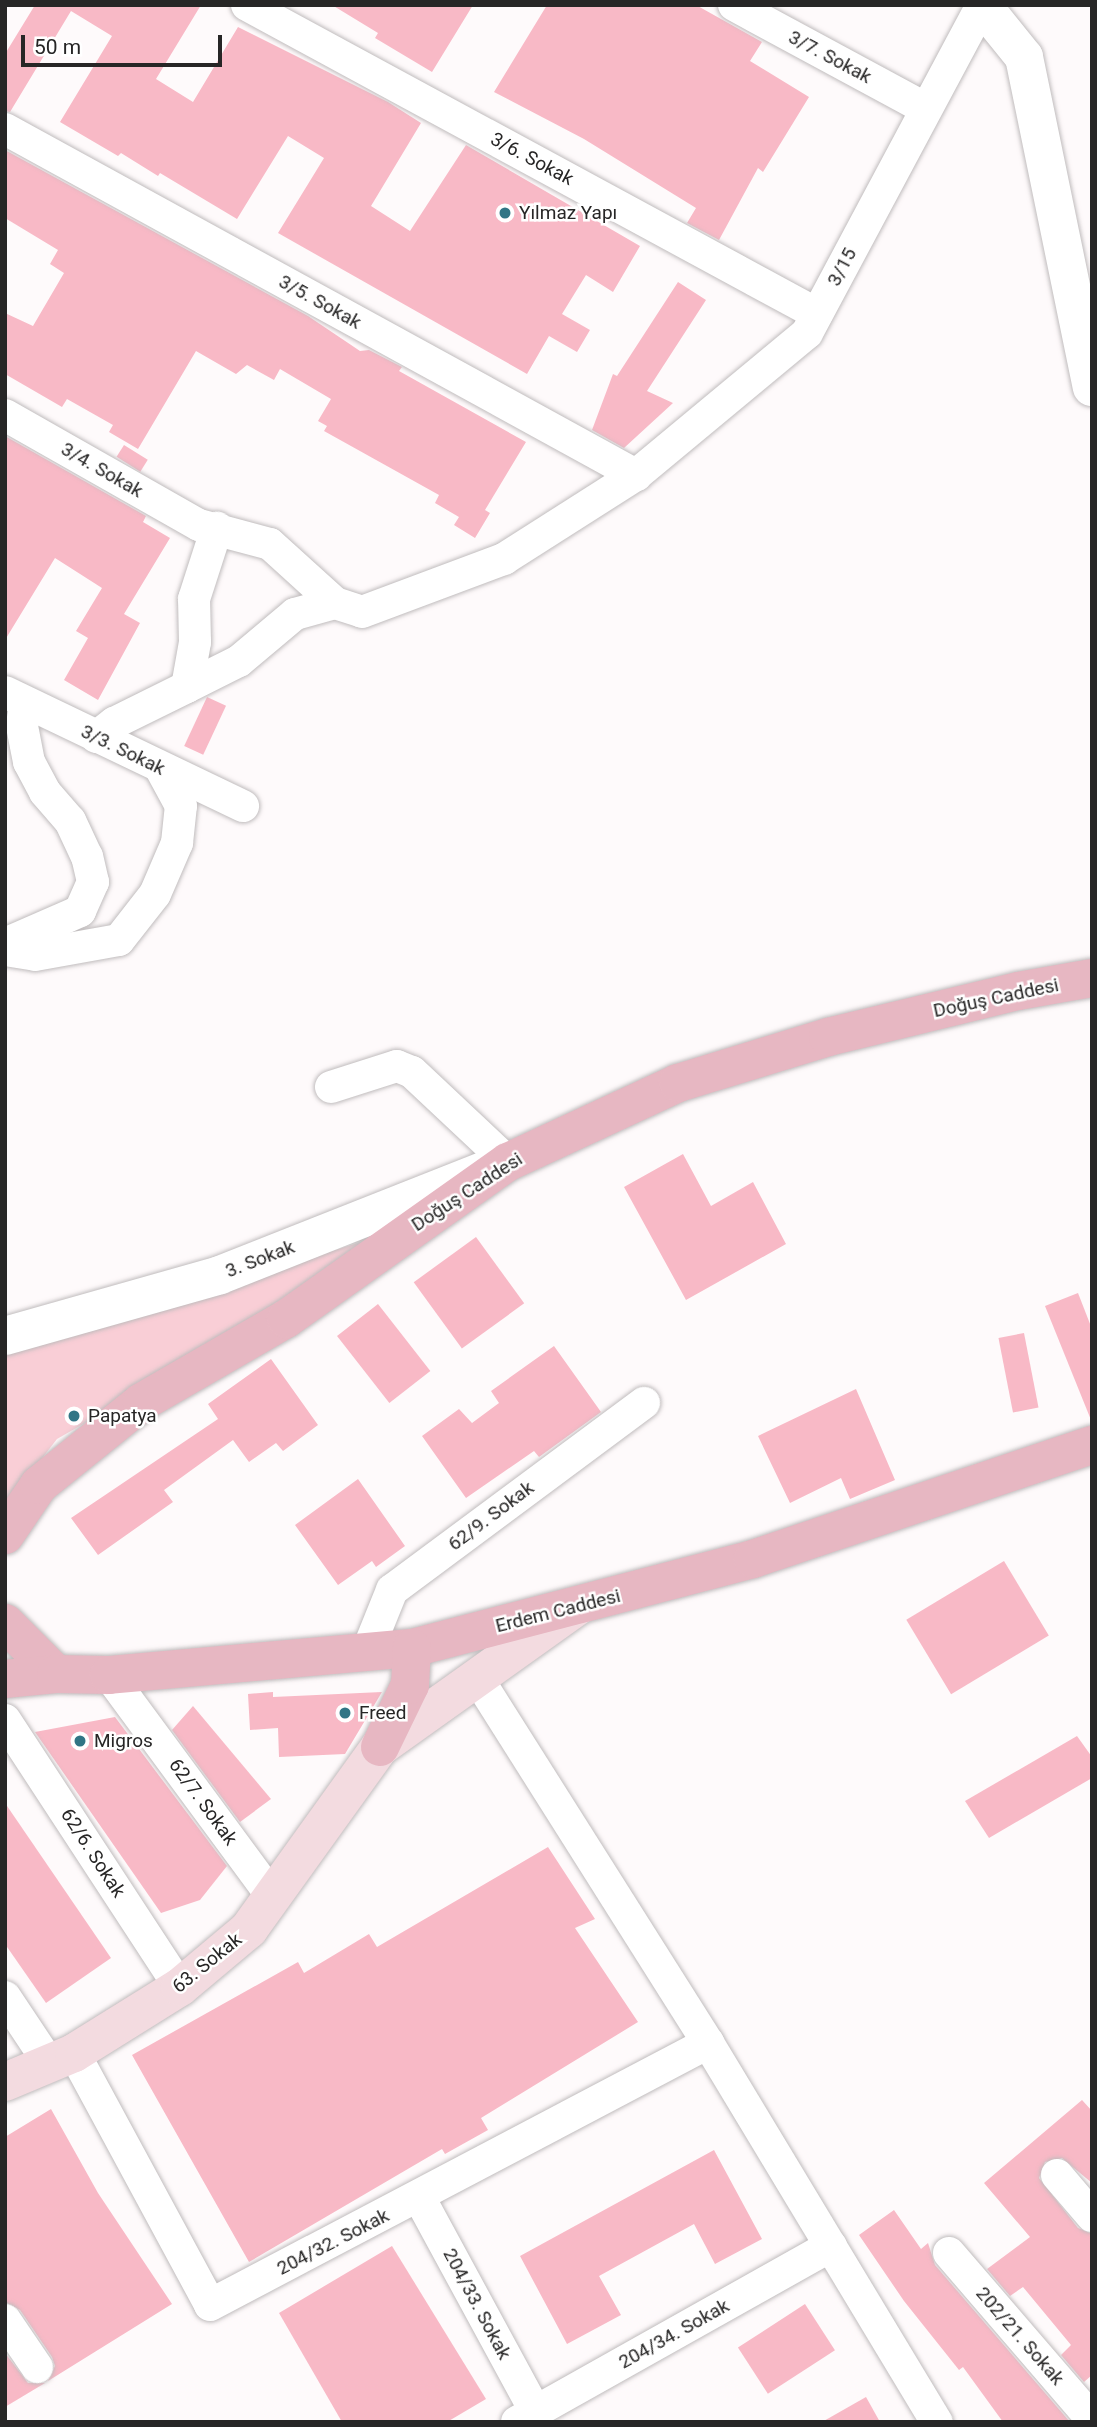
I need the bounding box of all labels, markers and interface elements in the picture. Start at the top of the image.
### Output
scale bar [24,21,226,65]
street label: 3/7. Sokak [785,26,875,88]
text: 50 m [34,35,81,59]
street label: 3/6. Sokak [487,128,577,190]
place label: Yılmaz Yapı [519,202,617,224]
marker: Yılmaz Yapı [497,205,513,221]
street label: 3/15 [823,244,861,290]
street label: 3/5. Sokak [275,270,365,334]
street label: 3/4. Sokak [57,437,147,503]
street label: 3/3. Sokak [77,720,169,780]
street label: Doğuş Caddesi [931,974,1061,1022]
street label: Doğuş Caddesi [407,1148,527,1236]
street label: 3. Sokak [222,1235,298,1283]
place label: Papatya [88,1405,157,1427]
marker: Papatya [66,1408,82,1424]
street label: 62/9. Sokak [444,1476,538,1556]
street label: Erdem Caddesi [493,1584,623,1638]
place label: Freed [359,1702,406,1724]
marker: Freed [337,1705,353,1721]
place label: Migros [94,1730,153,1752]
marker: Migros [72,1733,88,1749]
street label: 62/7. Sokak [164,1754,242,1850]
street label: 62/6. Sokak [56,1804,130,1902]
street label: 63. Sokak [168,1928,246,1998]
street label: 204/32. Sokak [273,2204,393,2280]
street label: 204/33. Sokak [438,2244,516,2364]
street label: 202/21. Sokak [971,2282,1069,2390]
street label: 204/34. Sokak [615,2294,733,2374]

